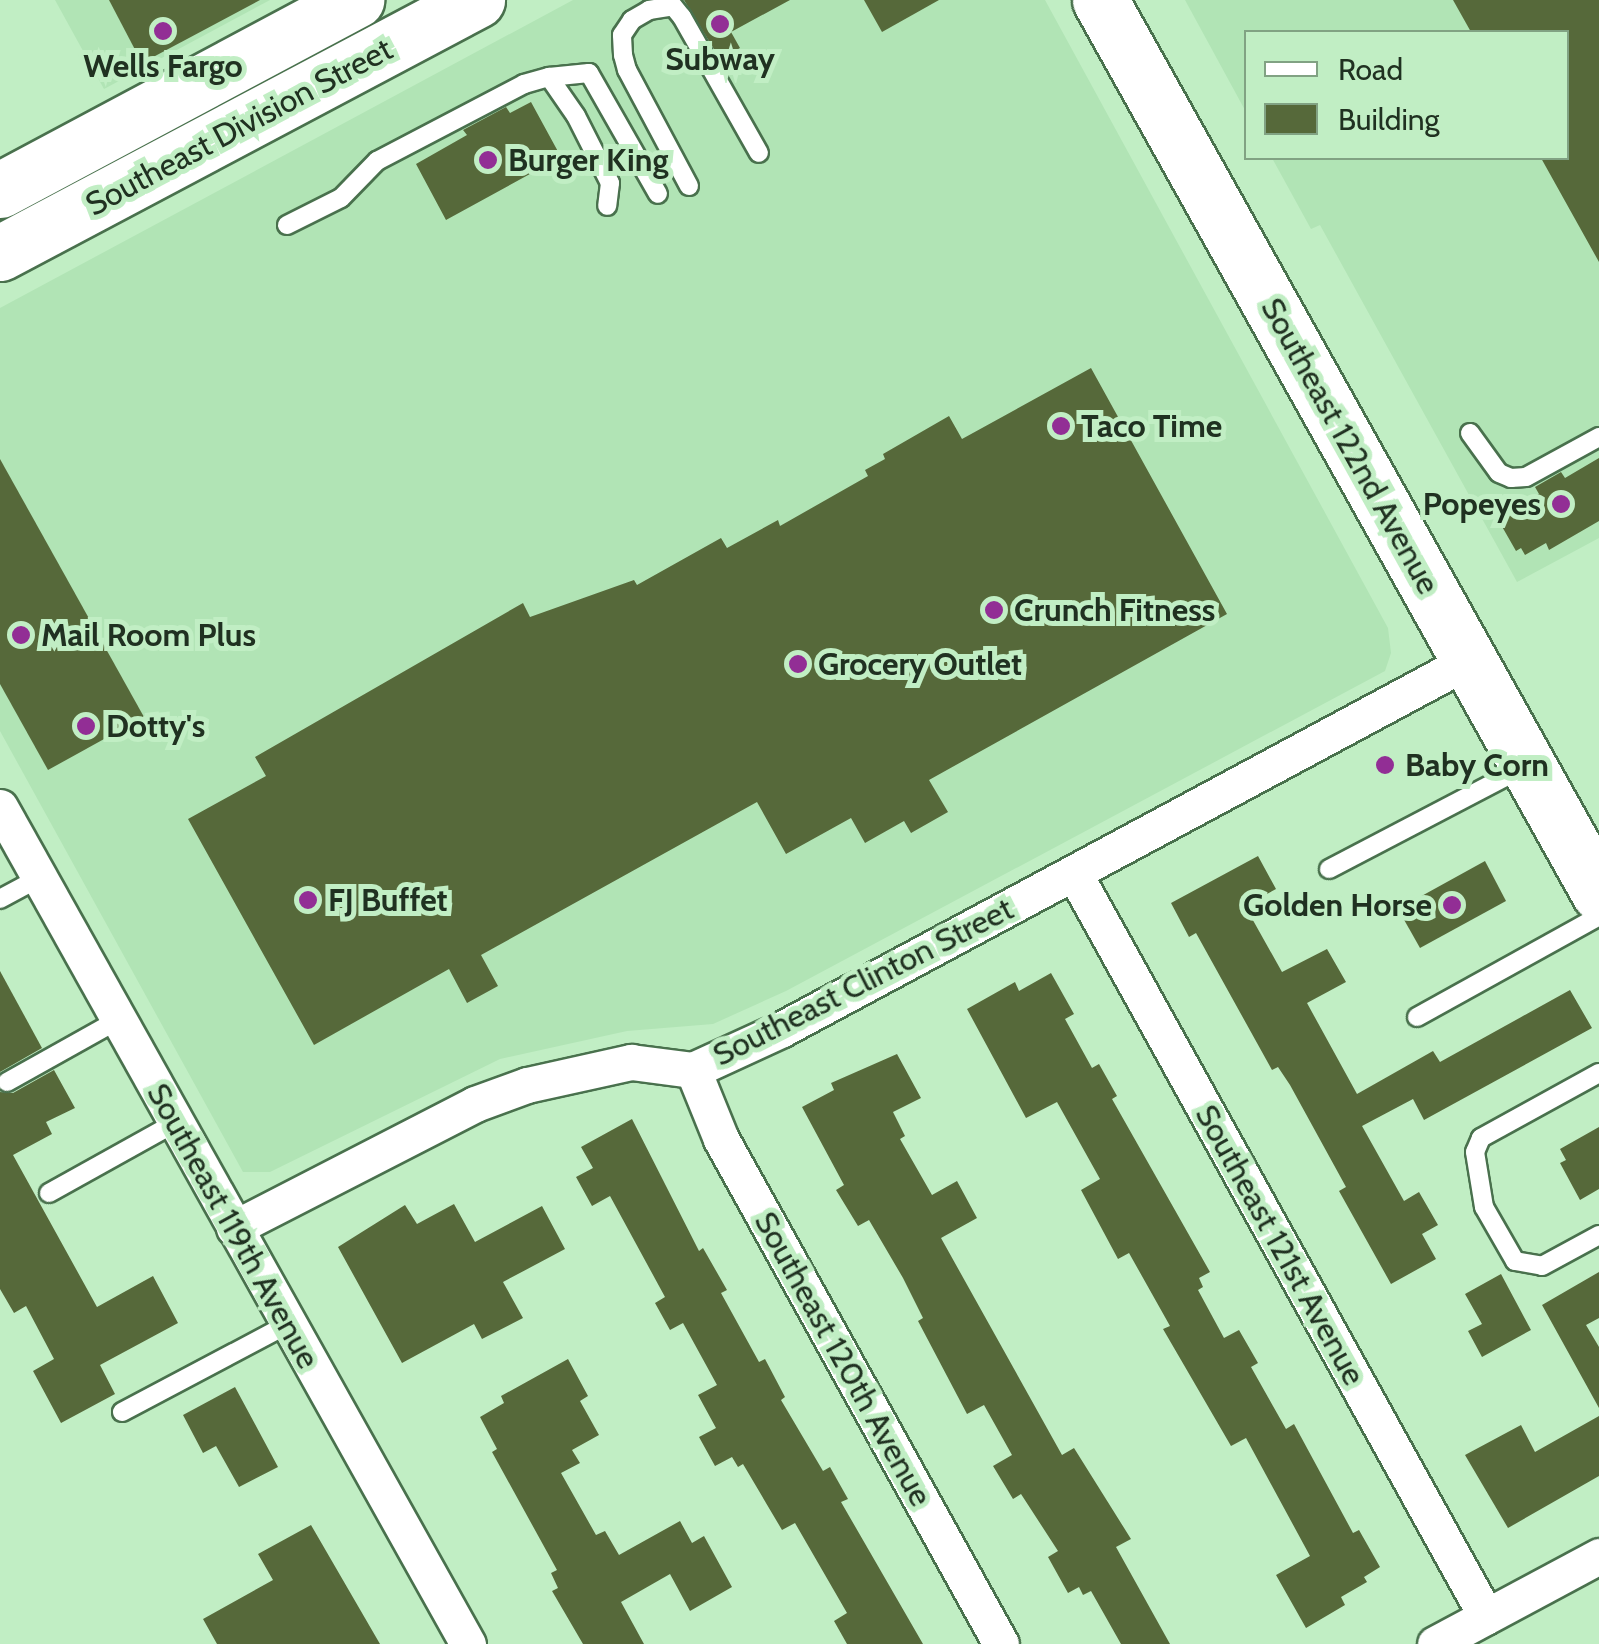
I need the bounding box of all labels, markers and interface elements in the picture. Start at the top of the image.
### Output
marker: Subway [709,13,731,35]
marker: Wells Fargo [152,20,174,42]
street label: Southeast Division Street [79,30,399,224]
legend [1244,30,1569,160]
place label: Subway [665,40,775,78]
place label: Wells Fargo [83,47,243,85]
text: Road [1338,51,1403,88]
text: Building [1338,101,1440,138]
place label: Burger King [508,141,668,179]
marker: Burger King [477,149,499,171]
street label: Southeast 122nd Avenue [1253,291,1447,601]
place label: Taco Time [1081,407,1222,445]
marker: Taco Time [1050,415,1072,437]
place label: Popeyes [1423,485,1541,523]
marker: Popeyes [1550,493,1572,515]
place label: Crunch Fitness [1014,591,1215,629]
marker: Crunch Fitness [983,599,1005,621]
place label: Mail Room Plus [41,616,256,654]
marker: Mail Room Plus [10,624,32,646]
place label: Grocery Outlet [818,645,1022,683]
marker: Grocery Outlet [787,653,809,675]
place label: Dotty's [106,707,205,745]
marker: Dotty's [75,715,97,737]
place label: Baby Corn [1405,746,1549,784]
marker: Baby Corn [1374,754,1396,776]
place label: FJ Buffet [328,881,448,919]
place label: Golden Horse [1243,886,1432,924]
marker: FJ Buffet [297,889,319,911]
street label: Southeast Clinton Street [707,890,1019,1074]
marker: Golden Horse [1441,894,1463,916]
street label: Southeast 119th Avenue [139,1077,327,1375]
street label: Southeast 121st Avenue [1187,1098,1373,1392]
street label: Southeast 120th Avenue [746,1205,940,1513]

